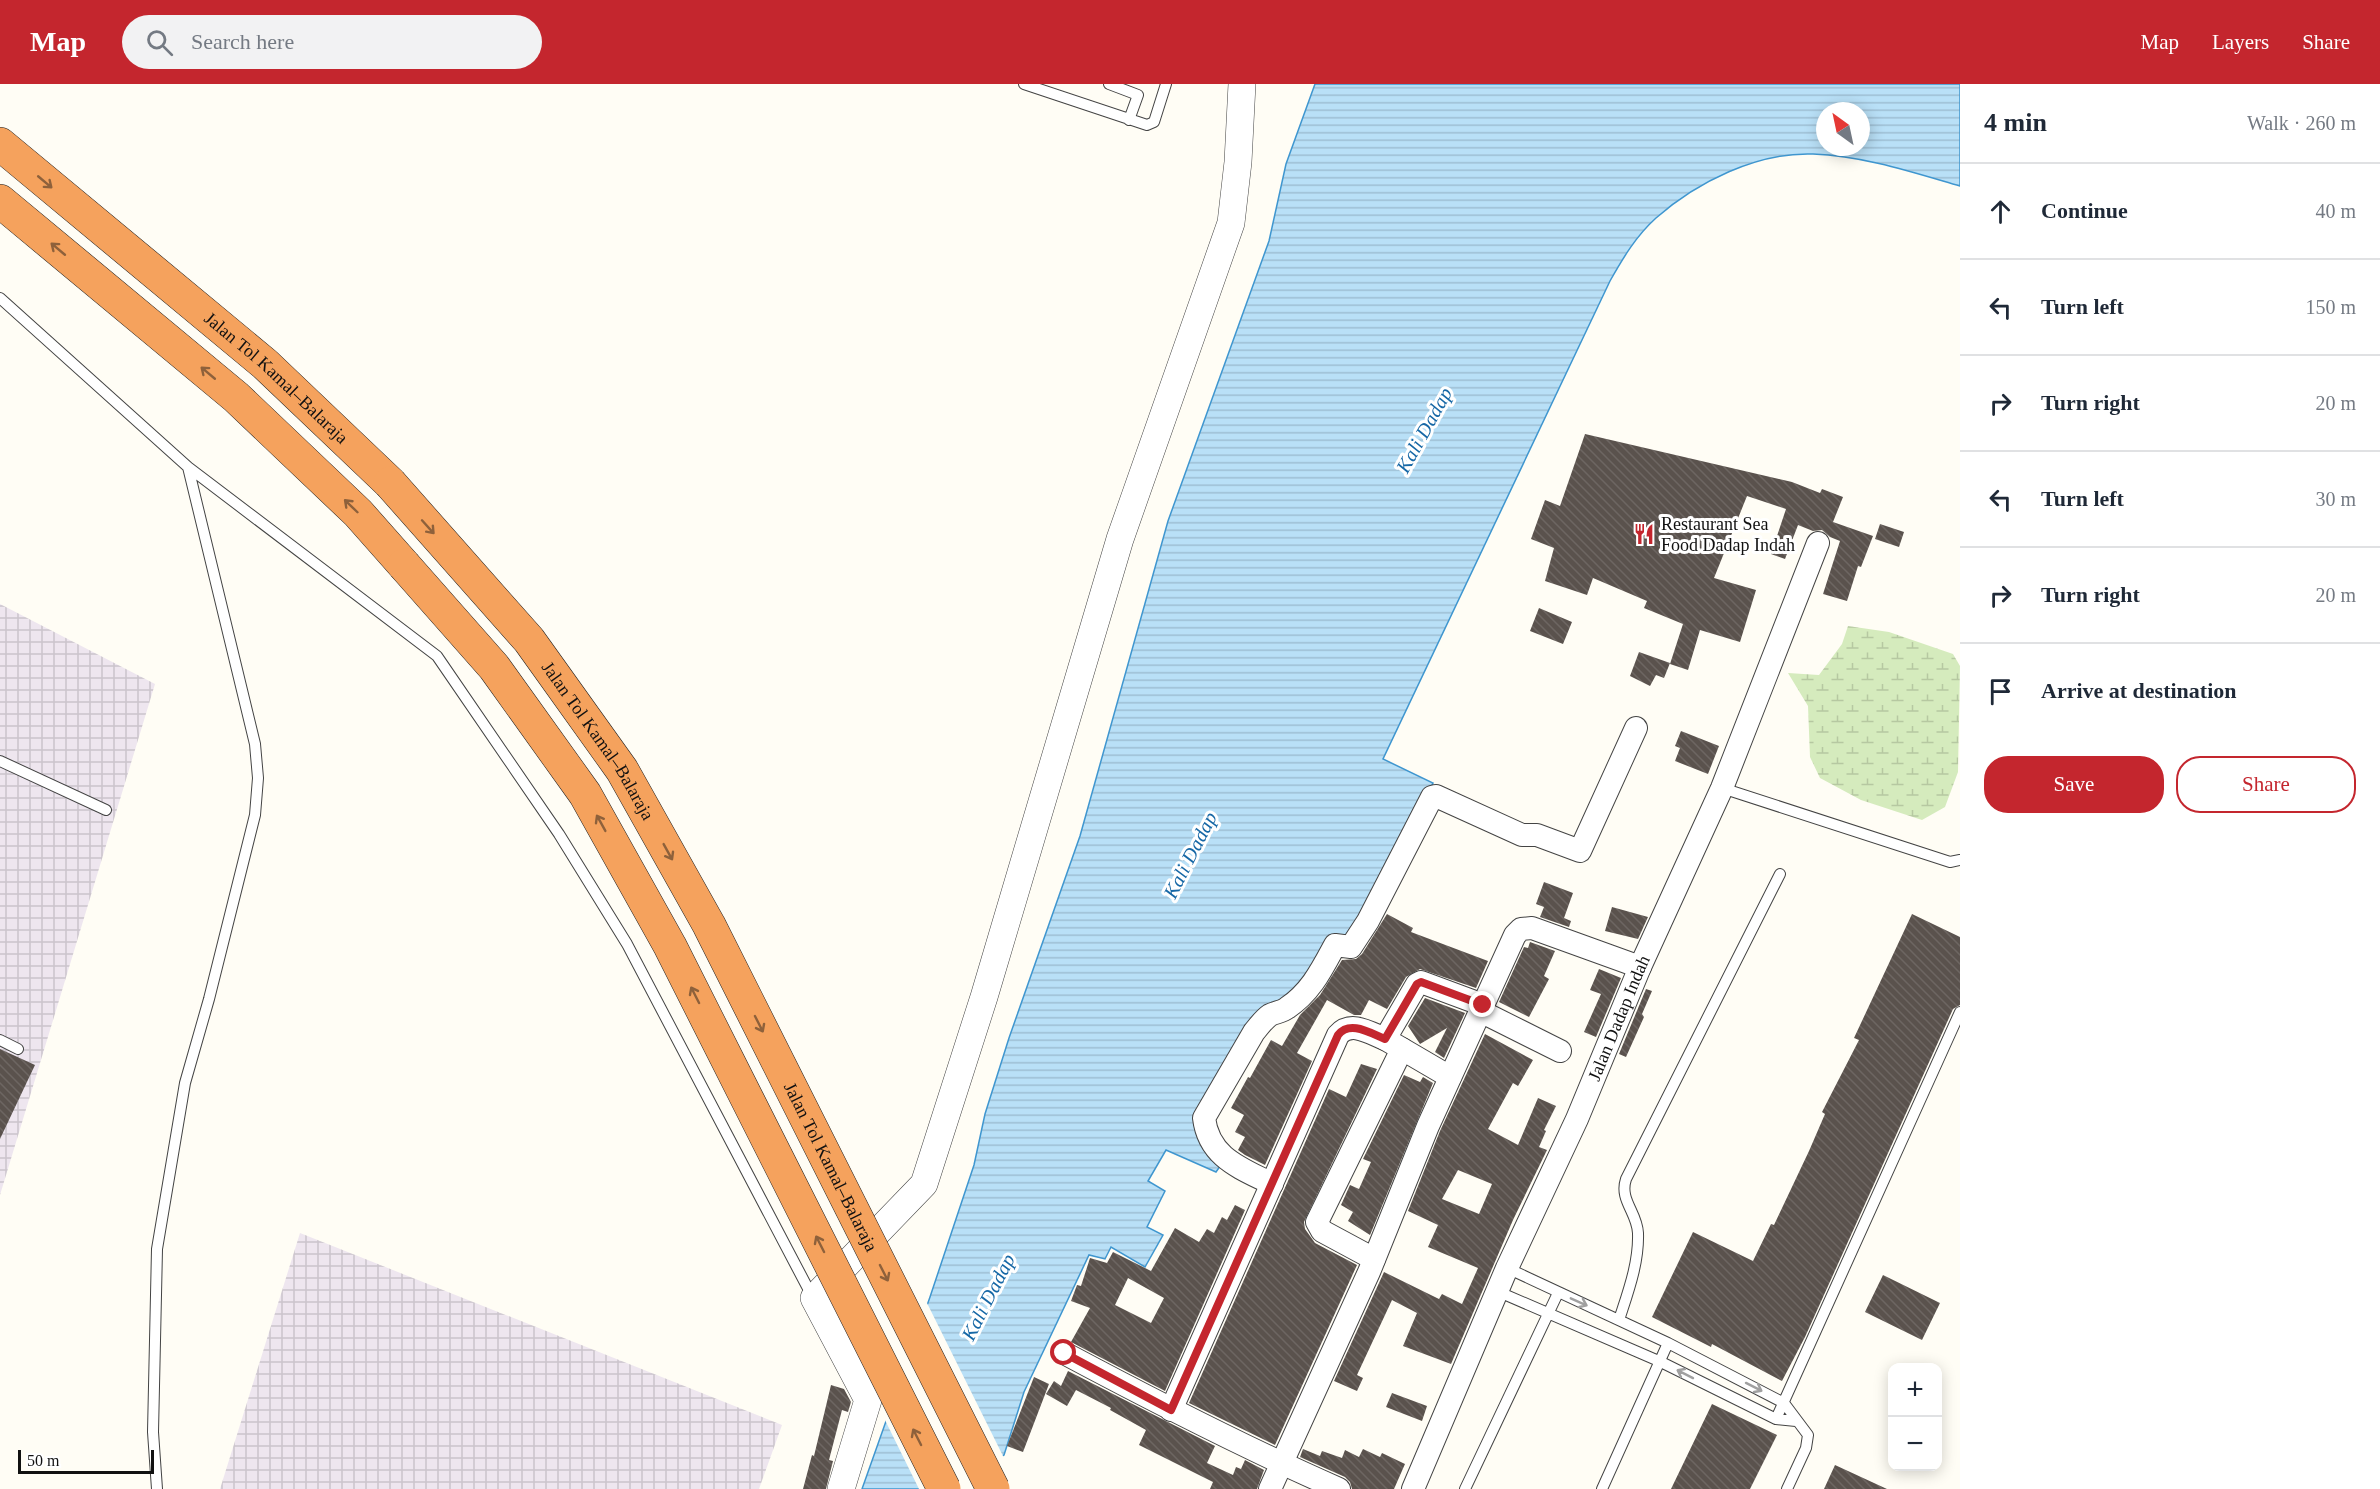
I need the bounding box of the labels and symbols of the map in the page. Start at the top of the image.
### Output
north arrow [1816,102,1870,156]
one-way arrow [37,175,53,188]
one-way arrow [51,242,66,256]
street label: Jalan Tol Kamal–Balaraja [200,308,352,448]
one-way arrow [200,367,216,380]
water label: Kali Dadap [1391,384,1457,478]
one-way arrow [343,499,358,514]
place label: Restaurant Sea Food Dadap Indah [1661,514,1795,555]
one-way arrow [421,519,435,534]
restaurant icon: Restaurant Sea Food Dadap Indah [1632,522,1656,546]
street label: Jalan Tol Kamal–Balaraja [538,658,658,824]
water label: Kali Dadap [1158,808,1222,903]
one-way arrow [595,815,607,832]
one-way arrow [662,843,674,860]
street label: Jalan Dadap Indah [1584,952,1654,1084]
one-way arrow [688,986,700,1004]
route end [1469,991,1495,1017]
one-way arrow [753,1015,765,1033]
street label: Jalan Tol Kamal–Balaraja [780,1079,882,1255]
one-way arrow [814,1235,825,1253]
water label: Kali Dadap [956,1250,1020,1345]
one-way arrow [879,1264,890,1282]
one-way arrow [1570,1297,1588,1308]
route start [1050,1339,1076,1365]
one-way arrow [1677,1368,1695,1379]
one-way arrow [1745,1382,1763,1394]
one-way arrow [911,1428,923,1446]
scale bar [18,1447,154,1474]

